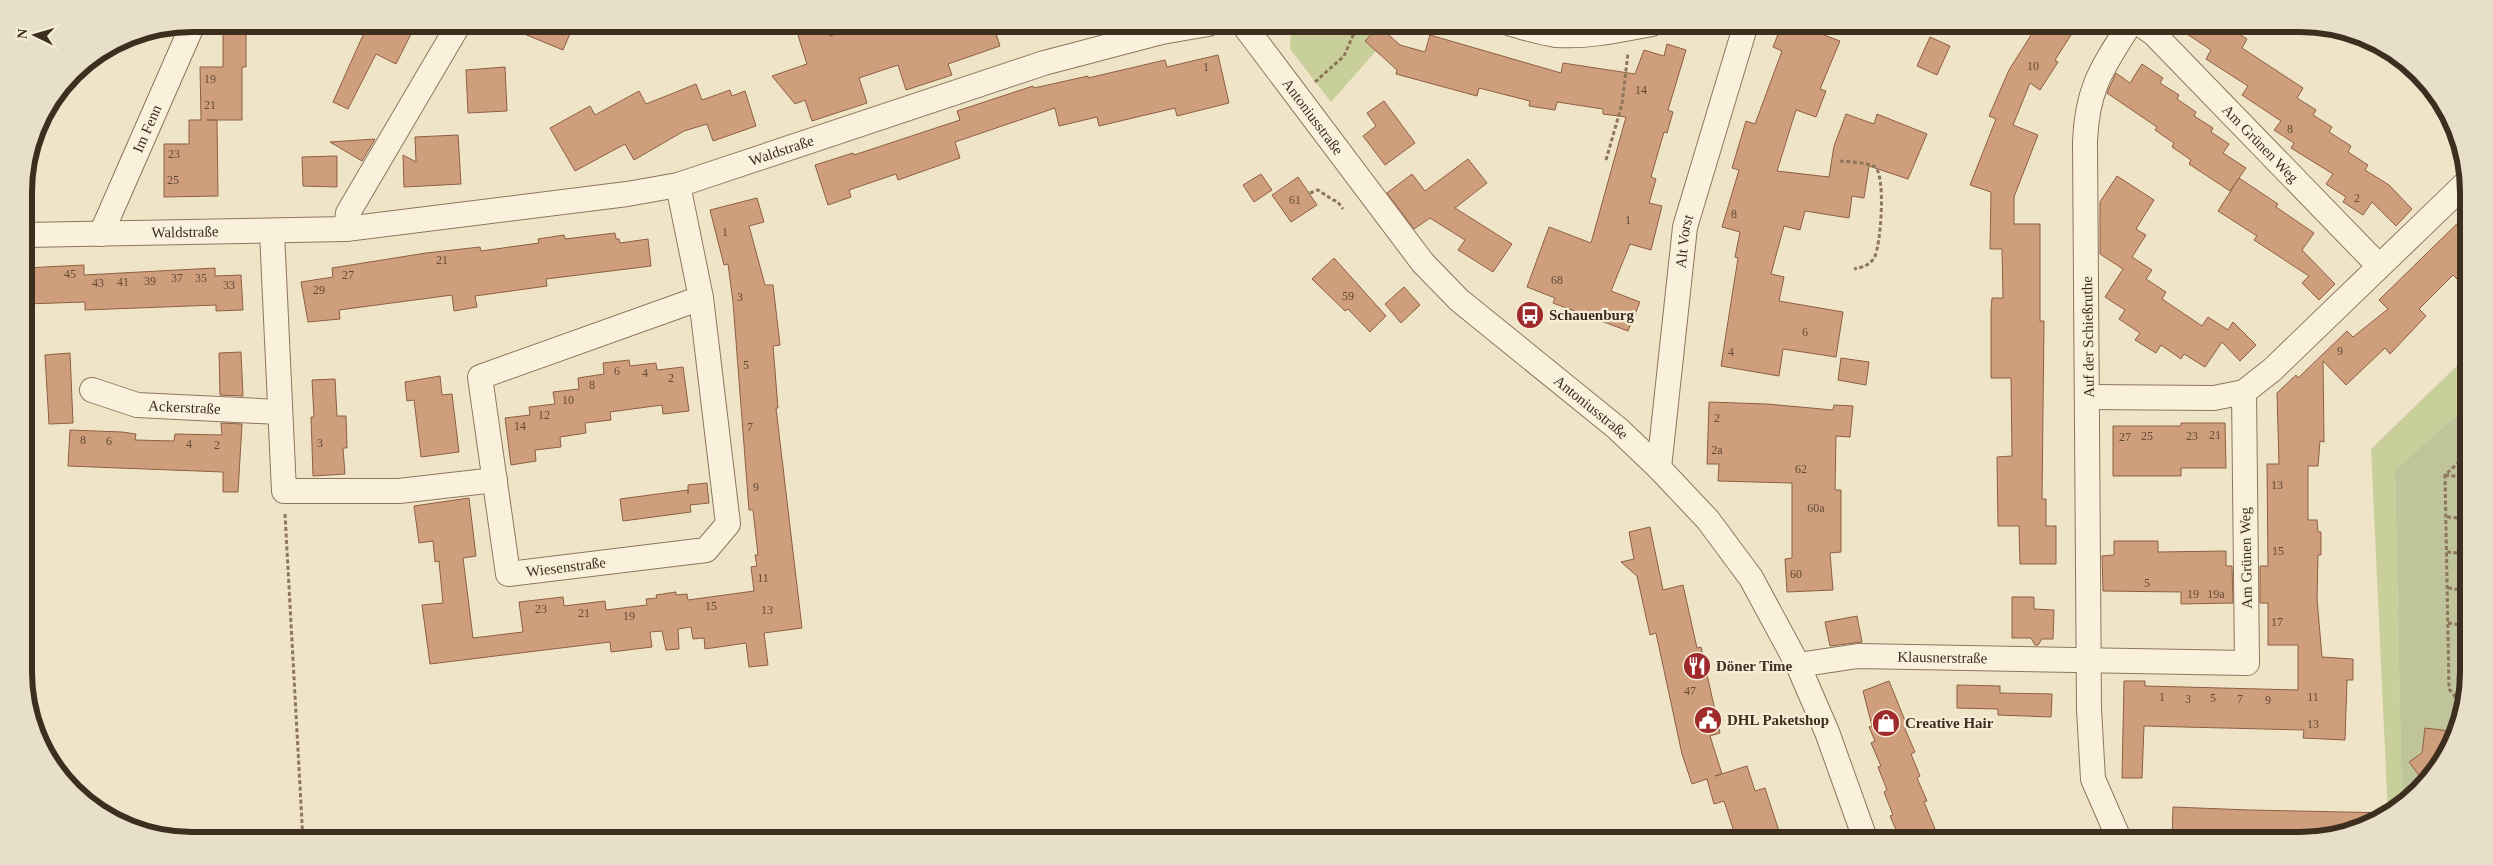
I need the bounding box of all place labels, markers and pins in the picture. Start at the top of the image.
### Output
bus stop icon: Schauenburg [1515,300,1545,330]
place label: Schauenburg [1549,307,1635,323]
restaurant icon: Döner Time [1682,651,1712,681]
place label: Döner Time [1716,658,1793,674]
public building icon: DHL Paketshop [1693,705,1723,735]
shop icon: Creative Hair [1871,708,1901,738]
place label: DHL Paketshop [1727,712,1829,728]
place label: Creative Hair [1905,715,1994,731]

